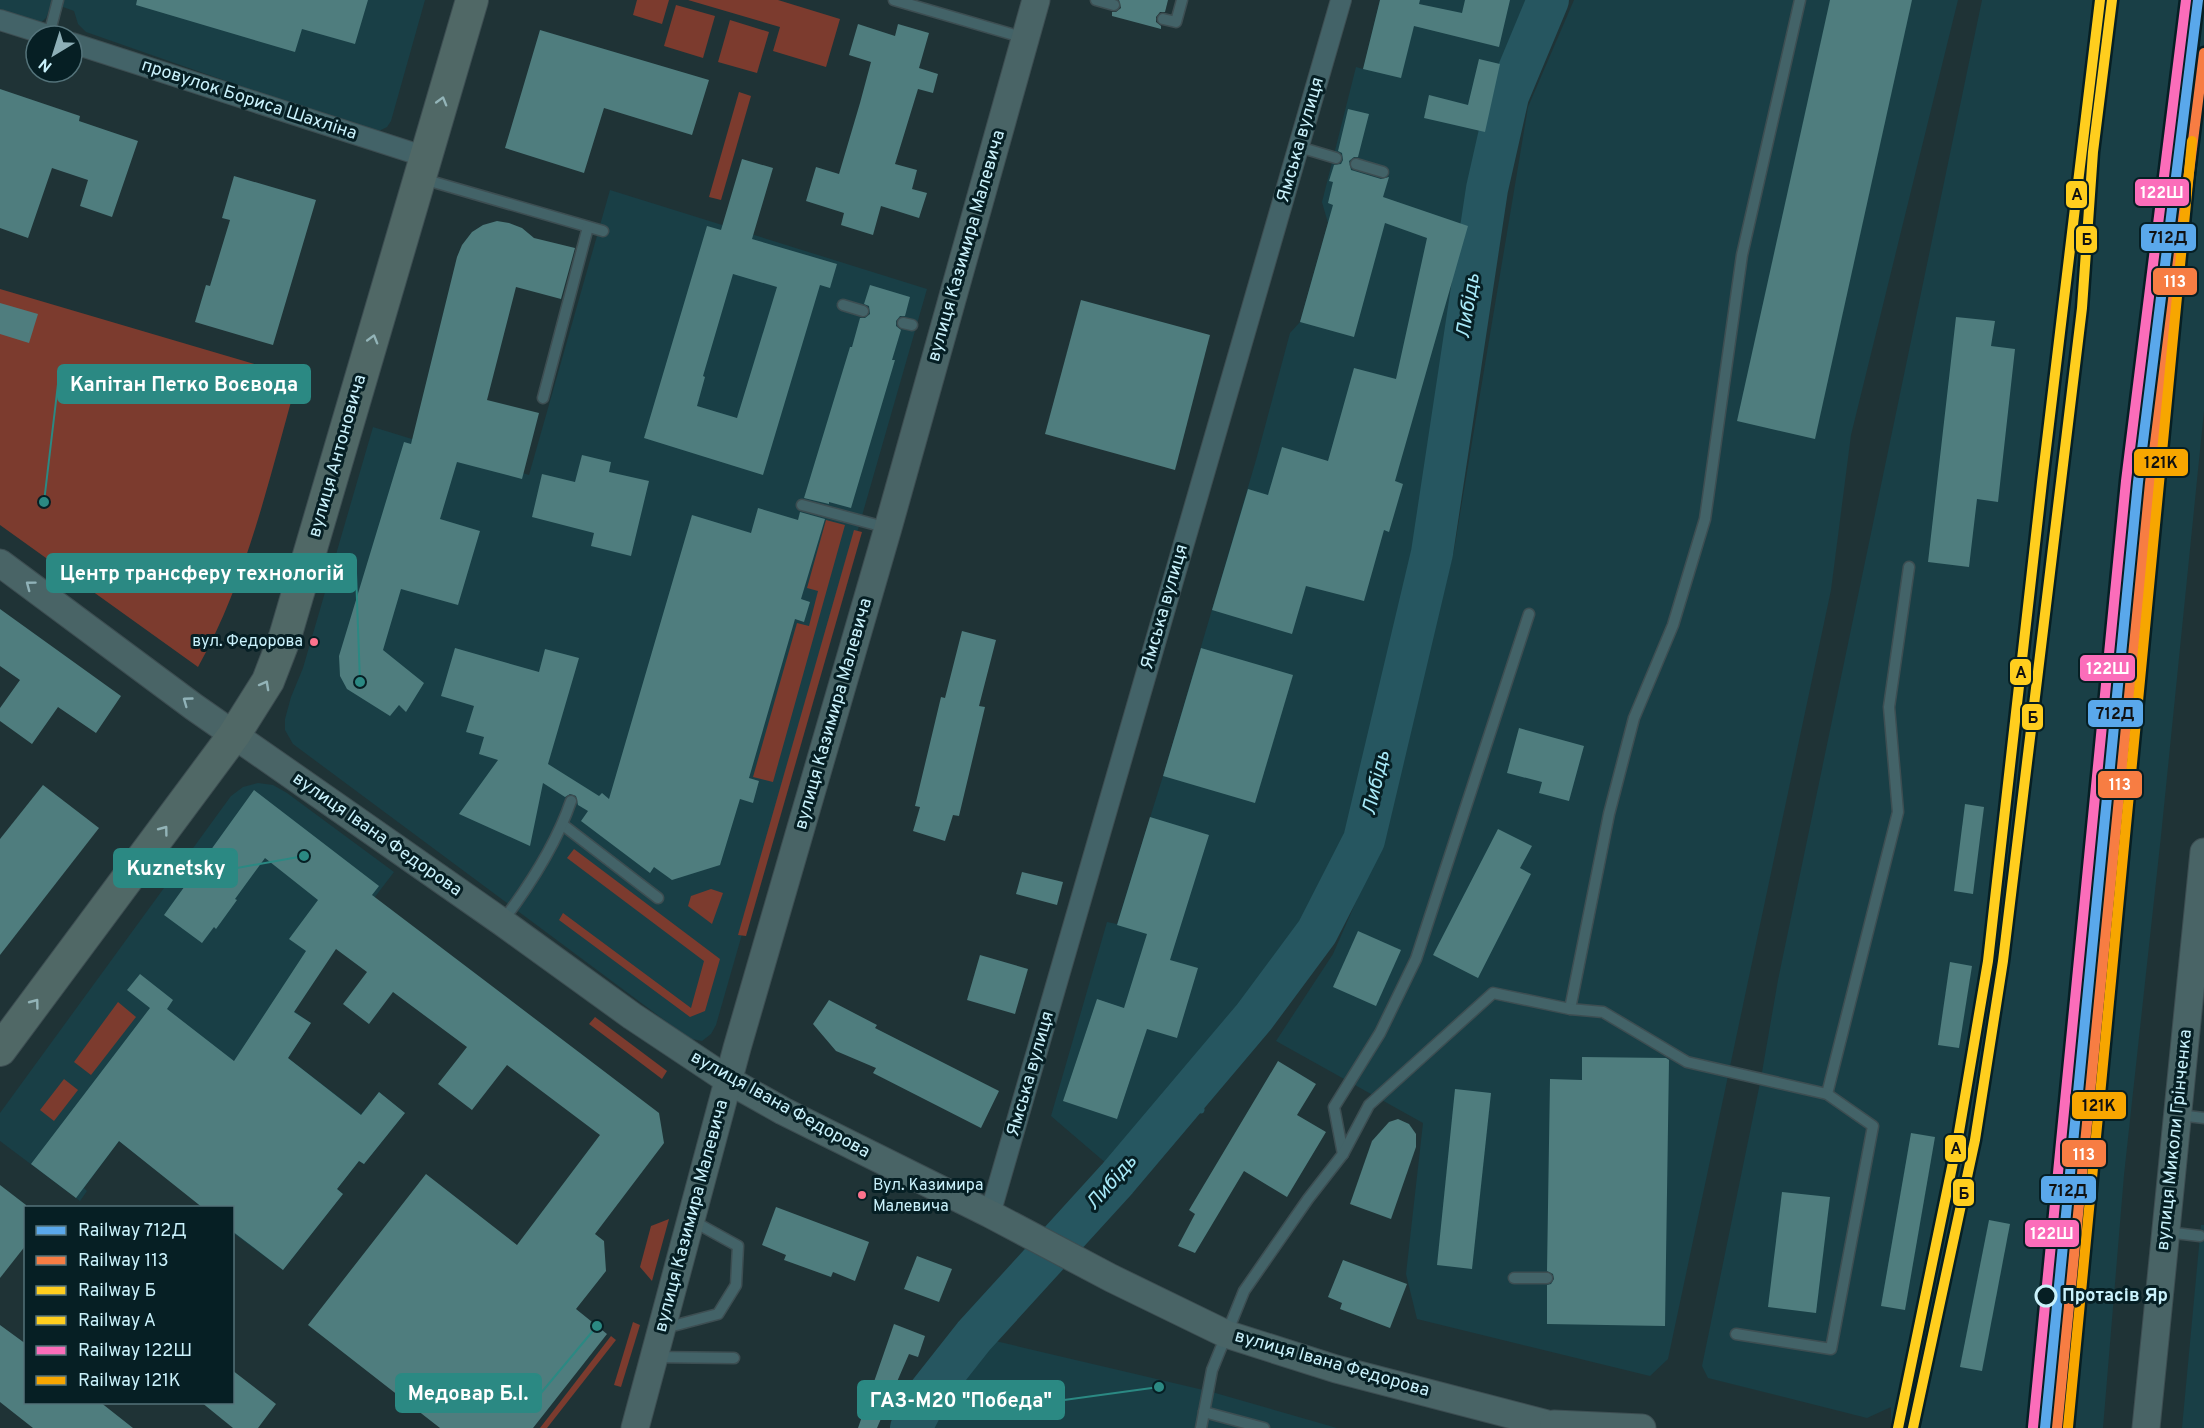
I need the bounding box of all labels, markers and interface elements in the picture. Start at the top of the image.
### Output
north arrow [24,24,84,84]
text: N [35,53,57,76]
street label: провулок Бориса Шахліна [138,54,360,146]
street label: Ямська вулиця [1272,75,1330,205]
one-way arrow [435,96,447,107]
street label: вулиця Казимира Малевича [923,128,1011,364]
line badge: 122Ш [2134,178,2190,207]
line badge: A [2065,180,2088,209]
text: 122Ш [2140,184,2184,204]
text: A [2071,186,2083,206]
line badge: 712Д [2140,223,2197,252]
line badge: Б [2075,225,2098,254]
text: 712Д [2149,229,2188,249]
text: Б [2082,231,2093,251]
line badge: 113 [2152,267,2198,296]
water label: Либідь [1451,272,1487,340]
text: 113 [2164,273,2186,293]
one-way arrow [365,334,378,344]
callout: Капітан Петко Воєвода [58,365,310,403]
street label: вулиця Антоновича [304,372,372,540]
text: Капітан Петко Воєвода [70,373,298,399]
line badge: 121К [2133,448,2189,477]
text: 121К [2144,454,2178,474]
street label: Ямська вулиця [1136,542,1194,672]
callout: Центр трансферу технологій [47,554,356,592]
text: Центр трансферу технологій [60,562,344,588]
one-way arrow [26,581,37,592]
street label: вулиця Казимира Малевича [790,596,878,832]
place label: вул. Федорова [192,632,303,652]
marker: вул. Федорова [308,636,320,648]
line badge: 122Ш [2079,654,2136,682]
line badge: A [2009,658,2032,686]
text: 122Ш [2086,660,2130,680]
text: A [2015,664,2027,684]
one-way arrow [257,681,269,691]
one-way arrow [182,697,193,708]
line badge: 712Д [2087,699,2144,728]
line badge: Б [2021,703,2044,731]
text: 712Д [2096,705,2135,725]
text: Б [2028,709,2039,729]
water label: Либідь [1357,748,1397,818]
street label: вулиця Івана Федорова [288,768,466,902]
line badge: 113 [2097,770,2143,799]
text: 113 [2109,776,2131,796]
one-way arrow [157,826,168,837]
callout: Kuznetsky [114,849,237,887]
text: Kuznetsky [126,857,226,883]
one-way arrow [28,999,39,1010]
street label: Ямська вулиця [1002,1009,1060,1139]
street label: вулиця Миколи Грінченка [2152,1028,2198,1252]
street label: вулиця Івана Федорова [686,1046,874,1164]
line badge: 121К [2071,1091,2127,1120]
street label: вулиця Казимира Малевича [650,1097,734,1335]
text: 121К [2082,1097,2116,1117]
line badge: A [1944,1134,1967,1163]
line badge: 113 [2061,1139,2107,1168]
text: A [1950,1140,1962,1160]
text: 113 [2073,1146,2095,1166]
water label: Либідь [1081,1150,1143,1216]
line badge: 712Д [2040,1175,2097,1204]
place label: Вул. Казимира Малевича [873,1176,983,1217]
line badge: Б [1952,1178,1975,1207]
text: 712Д [2049,1182,2088,1202]
text: Б [1959,1185,1970,1205]
marker: Вул. Казимира Малевича [856,1189,868,1201]
legend [24,1206,234,1404]
line badge: 122Ш [2024,1219,2080,1248]
text: Railway 712Д [78,1220,187,1243]
text: 122Ш [2030,1225,2074,1245]
text: Railway 113 [78,1250,169,1273]
text: Railway Б [78,1280,156,1303]
marker: Протасів Яр [2035,1285,2057,1307]
place label: Протасів Яр [2062,1285,2168,1308]
text: Railway A [78,1310,156,1333]
street label: вулиця Івана Федорова [1232,1325,1432,1403]
text: Railway 122Ш [78,1340,192,1363]
text: Railway 121К [78,1370,181,1393]
callout: Медовар Б.І. [396,1374,541,1412]
callout: ГАЗ-М20 "Победа" [858,1381,1064,1419]
text: Медовар Б.І. [408,1382,528,1408]
text: ГАЗ-М20 "Победа" [870,1389,1052,1415]

